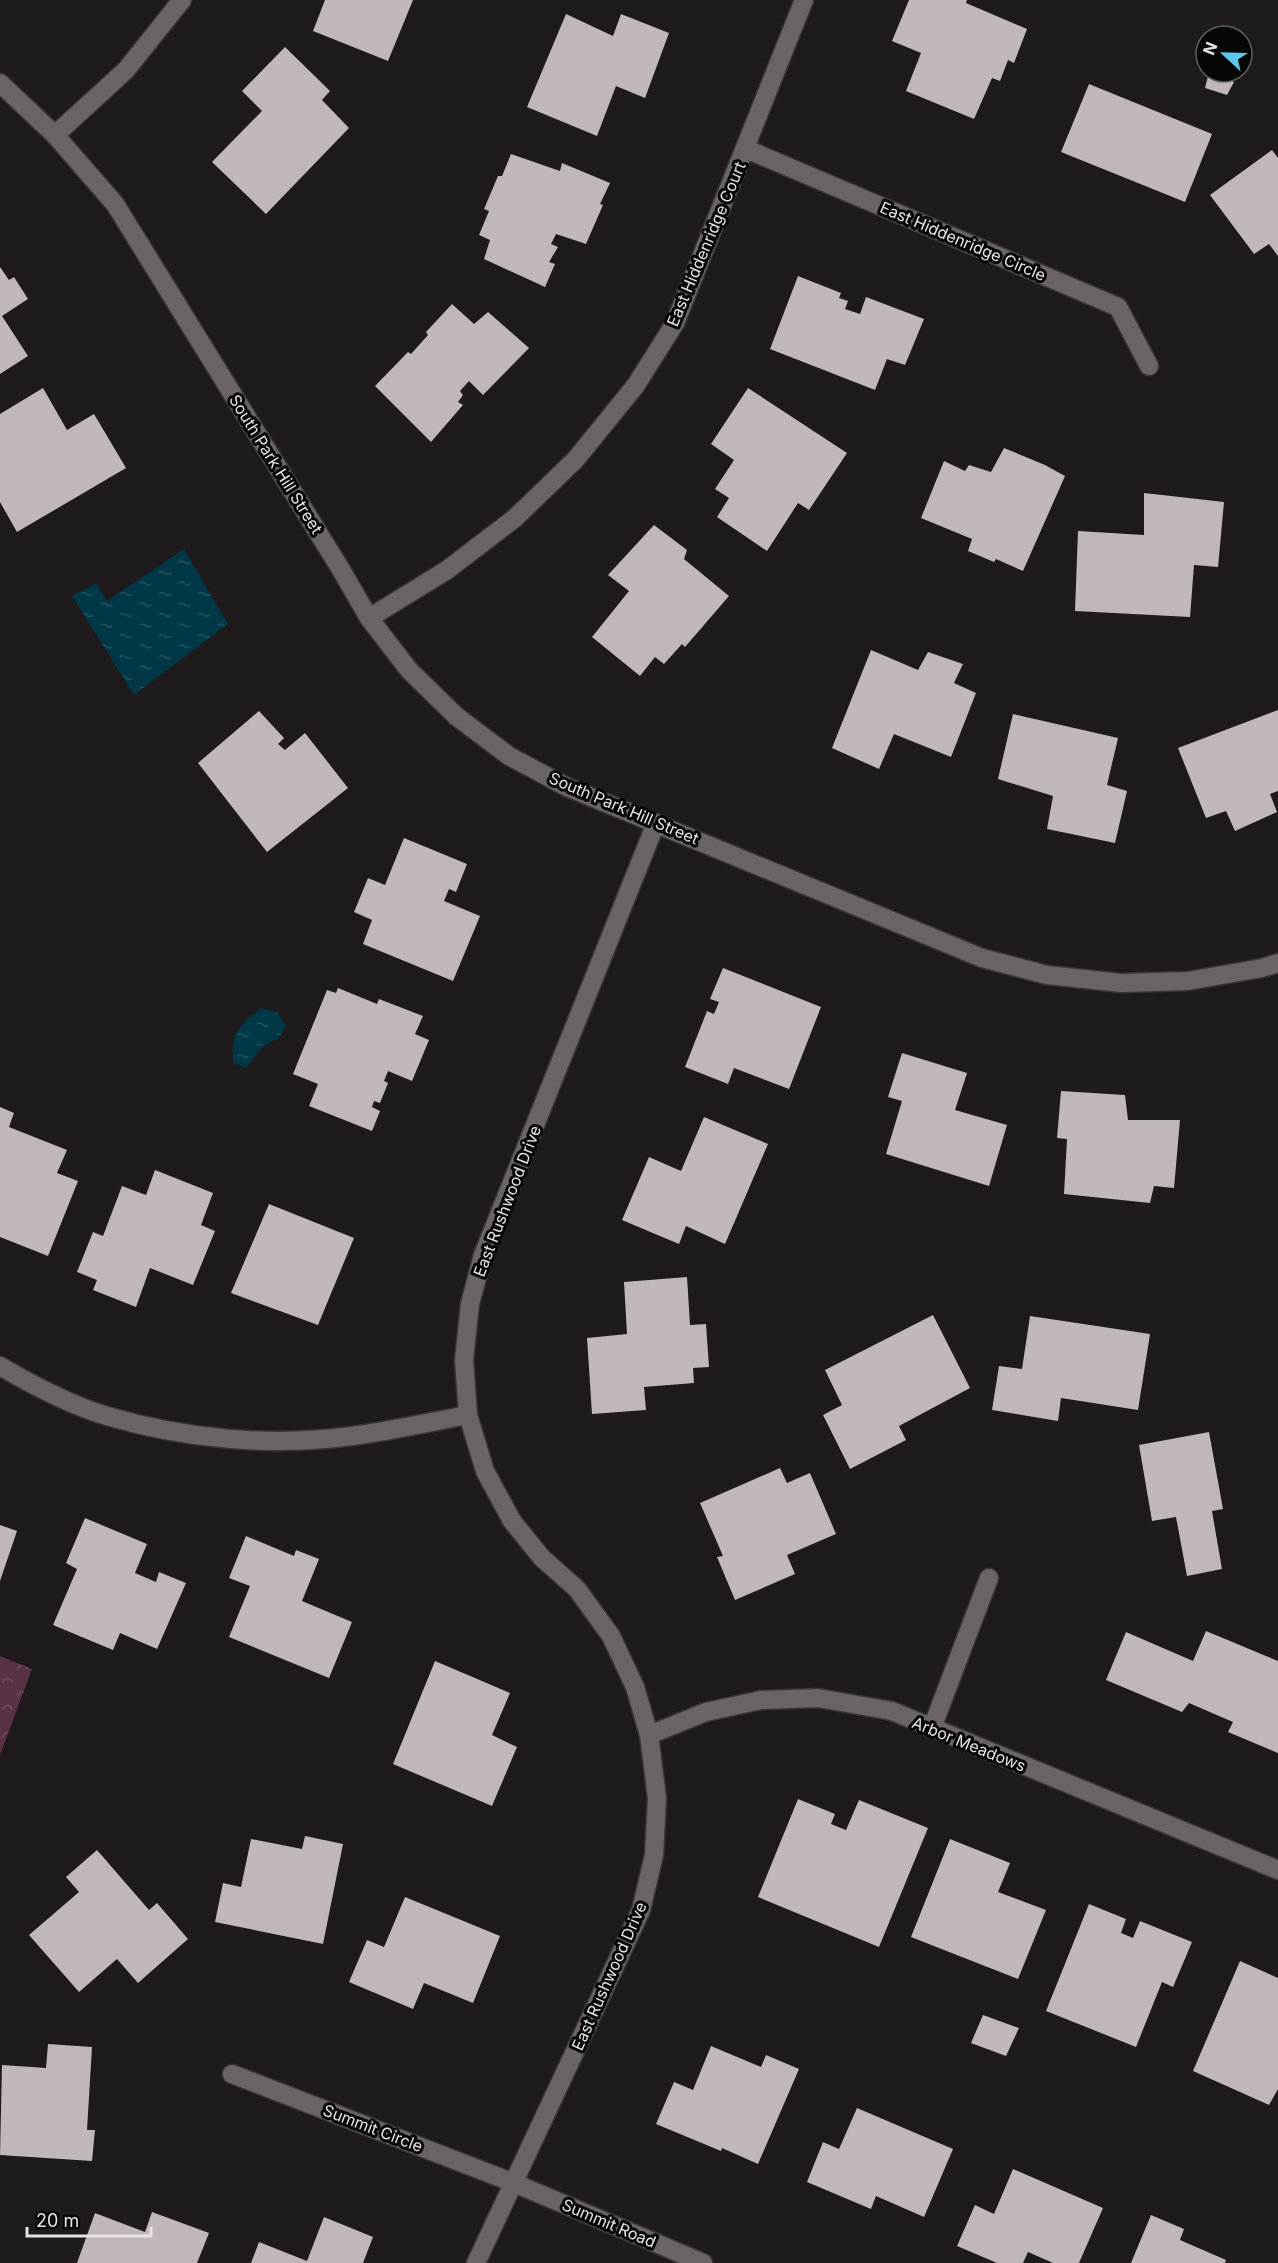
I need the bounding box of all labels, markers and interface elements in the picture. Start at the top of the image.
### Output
north arrow [1194,24,1254,84]
text: N [1199,39,1222,58]
street label: East Hiddenridge Court [662,159,750,329]
street label: East Hiddenridge Circle [877,197,1049,285]
street label: South Park Hill Street [225,391,327,537]
street label: South Park Hill Street [546,767,702,849]
street label: East Rushwood Drive [469,1123,545,1279]
street label: Arbor Meadows [909,1712,1029,1776]
street label: East Rushwood Drive [567,1899,651,2053]
street label: Summit Circle [320,2100,426,2156]
street label: Summit Road [559,2194,659,2252]
scale bar [27,2200,152,2238]
text: 20 m [36,2210,79,2231]

